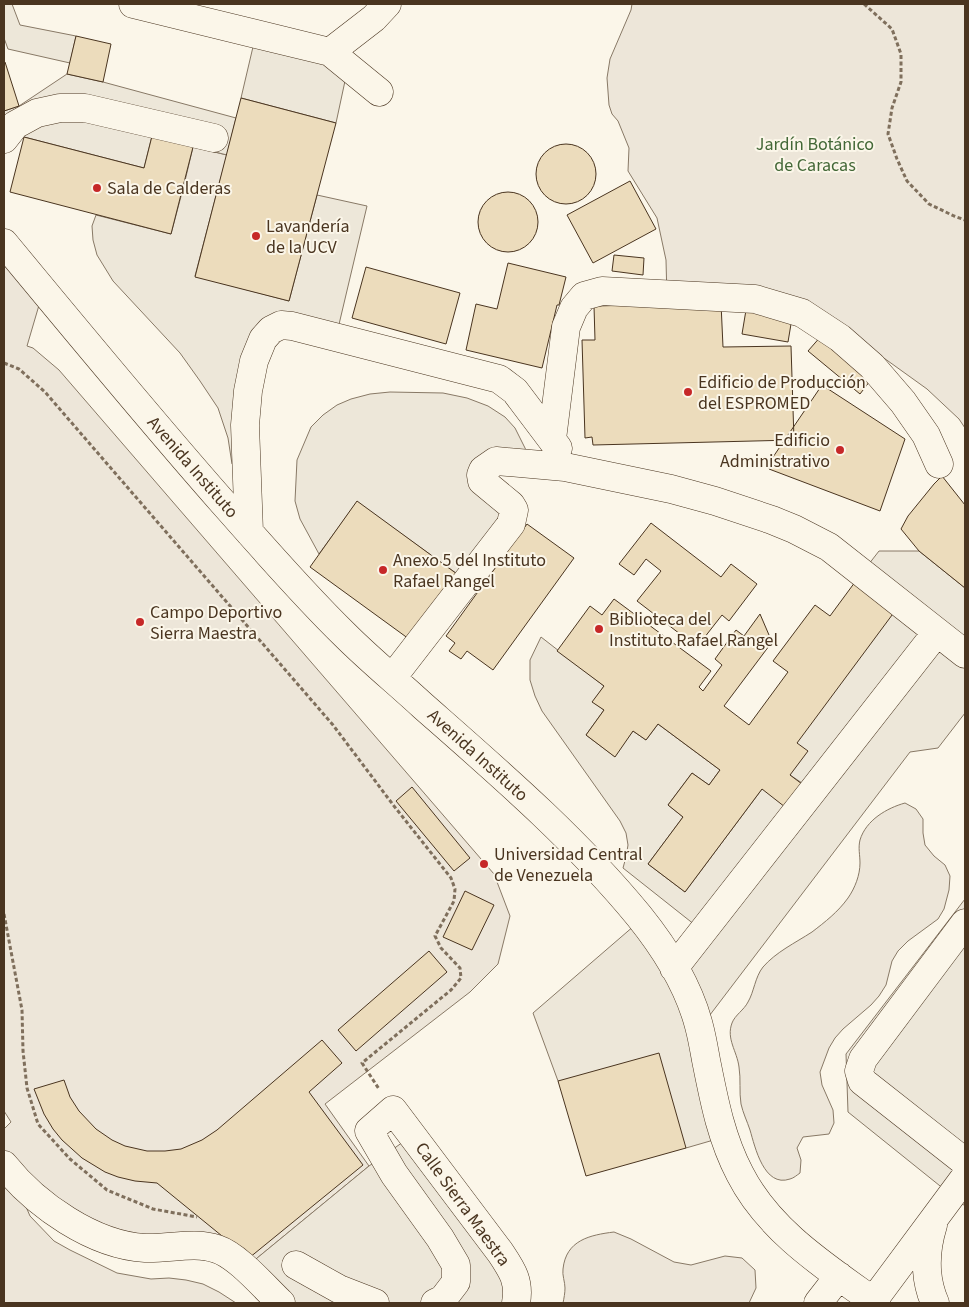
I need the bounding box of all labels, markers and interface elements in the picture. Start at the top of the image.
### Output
park label: Jardín Botánico de Caracas [756,132,874,178]
place label: Sala de Calderas [107,176,231,201]
marker: Sala de Calderas [91,182,103,194]
place label: Lavandería de la UCV [266,214,349,260]
marker: Lavandería de la UCV [250,230,262,242]
place label: Edificio de Producción del ESPROMED [698,370,866,416]
marker: Edificio de Producción del ESPROMED [682,386,694,398]
street label: Avenida Instituto [141,411,244,524]
place label: Edificio Administrativo [720,428,830,474]
marker: Edificio Administrativo [834,444,846,456]
place label: Anexo 5 del Instituto Rafael Rangel [393,548,546,594]
marker: Anexo 5 del Instituto Rafael Rangel [377,564,389,576]
place label: Campo Deportivo Sierra Maestra [150,600,282,646]
place label: Biblioteca del Instituto Rafael Rangel [609,607,778,653]
marker: Campo Deportivo Sierra Maestra [134,616,146,628]
marker: Biblioteca del Instituto Rafael Rangel [593,623,605,635]
street label: Avenida Instituto [422,703,533,807]
place label: Universidad Central de Venezuela [494,842,643,888]
marker: Universidad Central de Venezuela [478,858,490,870]
street label: Calle Sierra Maestra [409,1137,516,1272]

